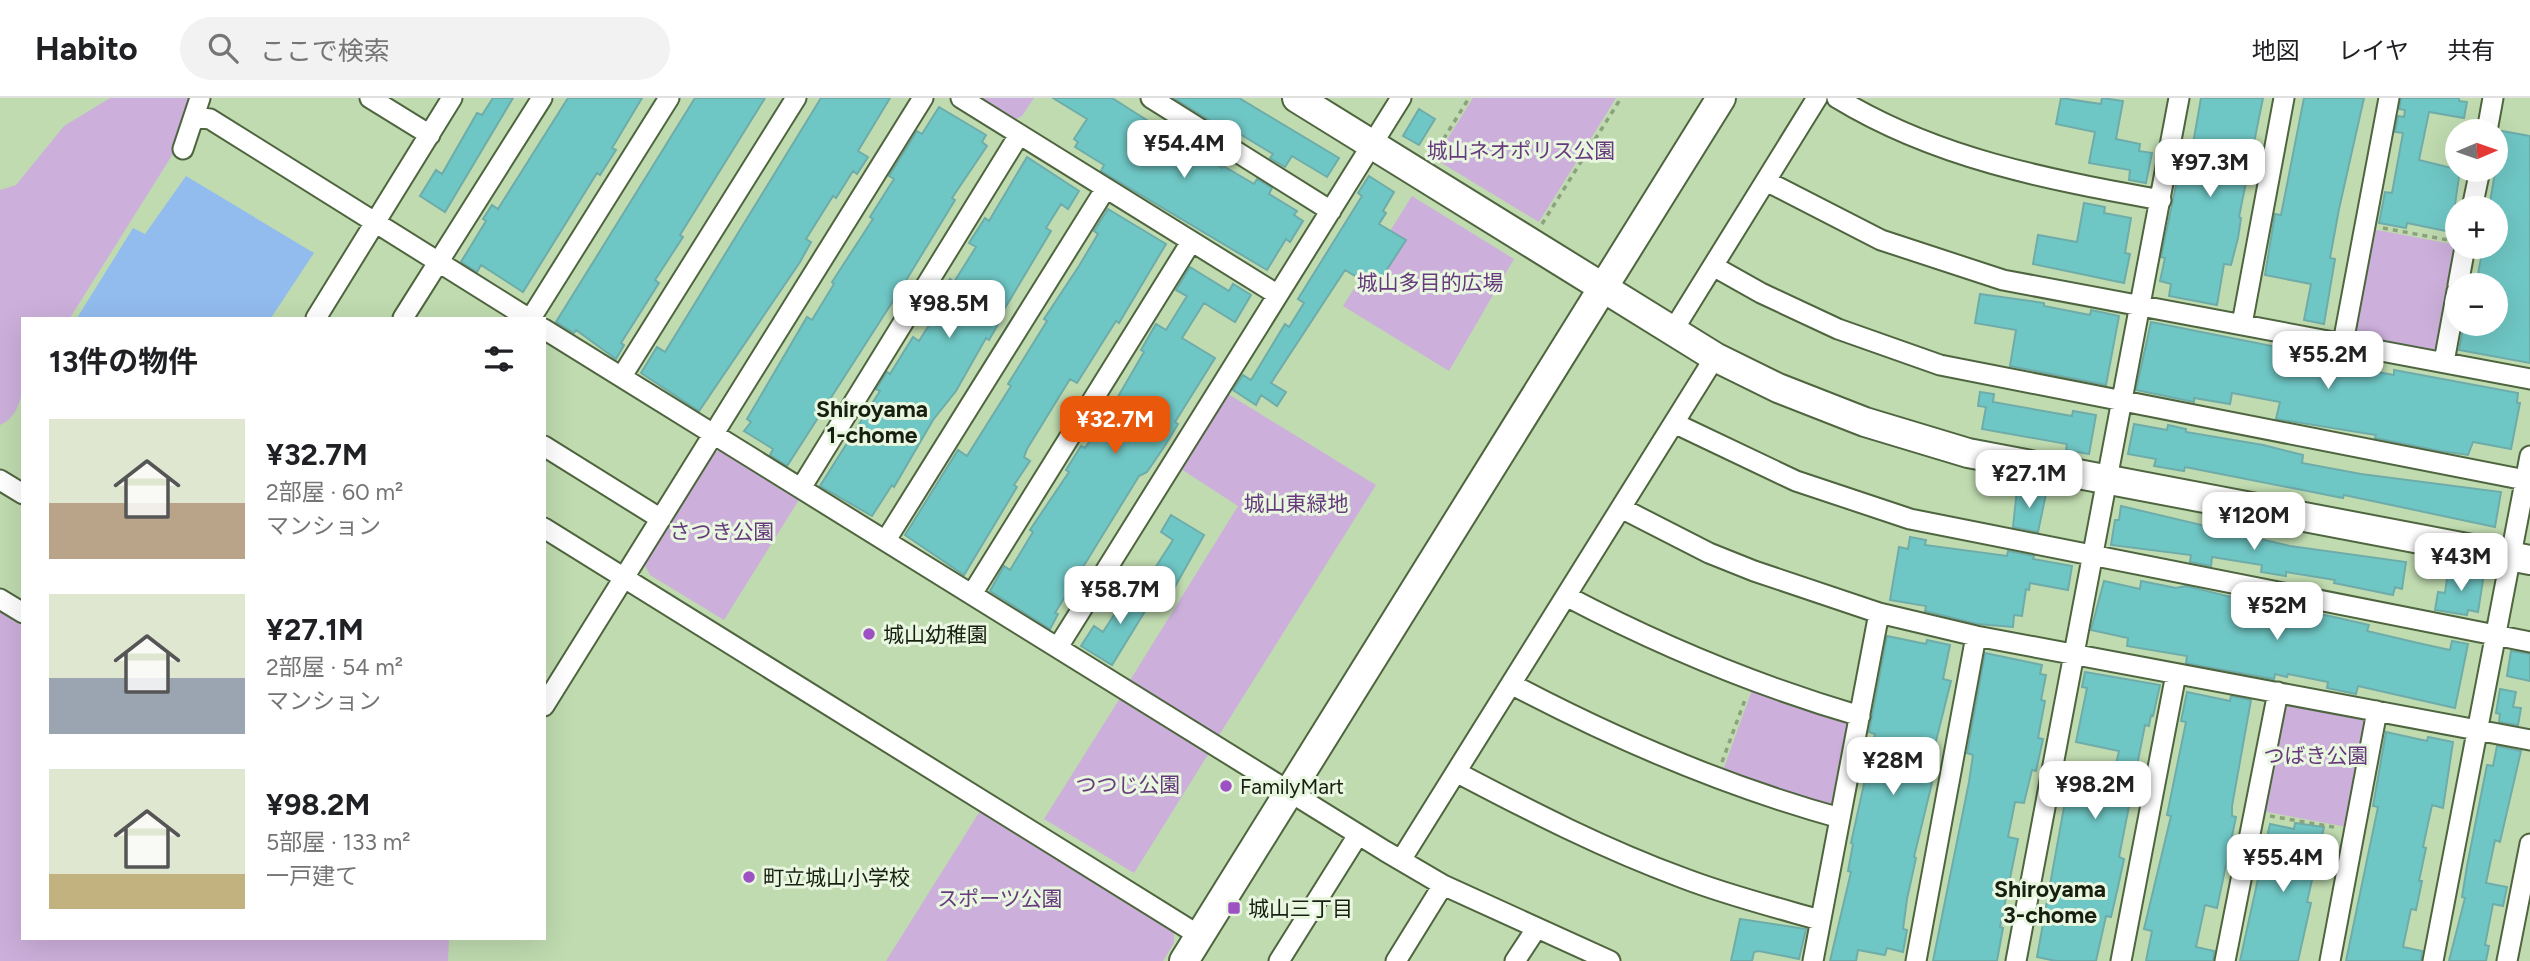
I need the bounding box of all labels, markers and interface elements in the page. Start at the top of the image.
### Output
search box [180,17,670,80]
text: Habito [35,29,138,68]
icon: search [204,29,242,67]
text: ここで検索 [260,35,390,67]
text: 地図 [2252,36,2300,65]
text: レイヤ [2338,36,2409,65]
text: 共有 [2447,36,2495,65]
north arrow [2445,119,2508,182]
map controls [2445,119,2508,336]
pin: ¥54.4M [1127,120,1241,180]
text: ¥54.4M [1143,129,1225,157]
park label: 城山ネオポリス公園 [1427,138,1616,163]
pin: ¥97.3M [2153,140,2267,199]
text: ¥97.3M [2171,148,2249,176]
button: + [2445,196,2508,259]
park label: 城山多目的広場 [1357,270,1504,295]
button: − [2445,273,2508,336]
pin: ¥98.5M [892,280,1006,340]
text: ¥98.5M [909,289,989,317]
pin: ¥55.2M [2271,331,2385,391]
icon: filters [480,340,518,378]
text: ¥55.2M [2288,340,2368,368]
text: 13件の物件 [49,343,198,380]
district label: Shiroyama 1-chome [816,395,928,449]
pin: ¥32.7M [1058,396,1172,456]
text: ¥32.7M [1076,405,1154,433]
text: ¥32.7M [266,436,368,473]
icon: home [105,447,189,531]
pin: ¥27.1M [1972,450,2086,510]
text: ¥27.1M [1992,459,2066,487]
text: 2部屋 · 60 m² [266,478,403,506]
park label: 城山東緑地 [1244,491,1349,516]
pin: ¥120M [2205,492,2303,552]
text: ¥120M [2218,501,2290,529]
text: マンション [266,512,381,540]
park label: さつき公園 [670,519,775,544]
pin: ¥43M [2420,533,2502,593]
text: ¥43M [2431,542,2491,570]
pin: ¥58.7M [1063,566,1177,626]
text: ¥58.7M [1080,575,1160,603]
pin: ¥52M [2236,582,2318,642]
text: ¥52M [2247,591,2307,619]
text: ¥27.1M [266,611,364,648]
icon: home [105,622,189,706]
place label: 城山幼稚園 [883,622,988,647]
marker: 城山幼稚園 [861,626,877,642]
text: 2部屋 · 54 m² [266,653,403,681]
text: マンション [266,687,381,715]
pin: ¥28M [1852,738,1934,797]
park label: つばき公園 [2264,743,2369,768]
text: ¥28M [1863,746,1923,774]
pin: ¥98.2M [2038,762,2152,821]
text: ¥98.2M [2055,770,2135,798]
park label: つつじ公園 [1076,772,1181,797]
place label: FamilyMart [1240,774,1344,799]
marker: FamilyMart [1218,778,1234,794]
text: ¥98.2M [266,786,370,823]
icon: home [105,797,189,881]
text: 5部屋 · 133 m² [266,828,411,856]
pin: ¥55.4M [2226,834,2340,894]
text: ¥55.4M [2243,843,2323,871]
text: 一戸建て [266,862,358,890]
place label: 町立城山小学校 [763,865,910,890]
marker: 町立城山小学校 [741,869,757,885]
district label: Shiroyama 3-chome [1994,875,2106,929]
park label: スポーツ公園 [937,886,1063,911]
place label: 城山三丁目 [1248,896,1353,921]
marker: 城山三丁目 [1226,900,1242,916]

